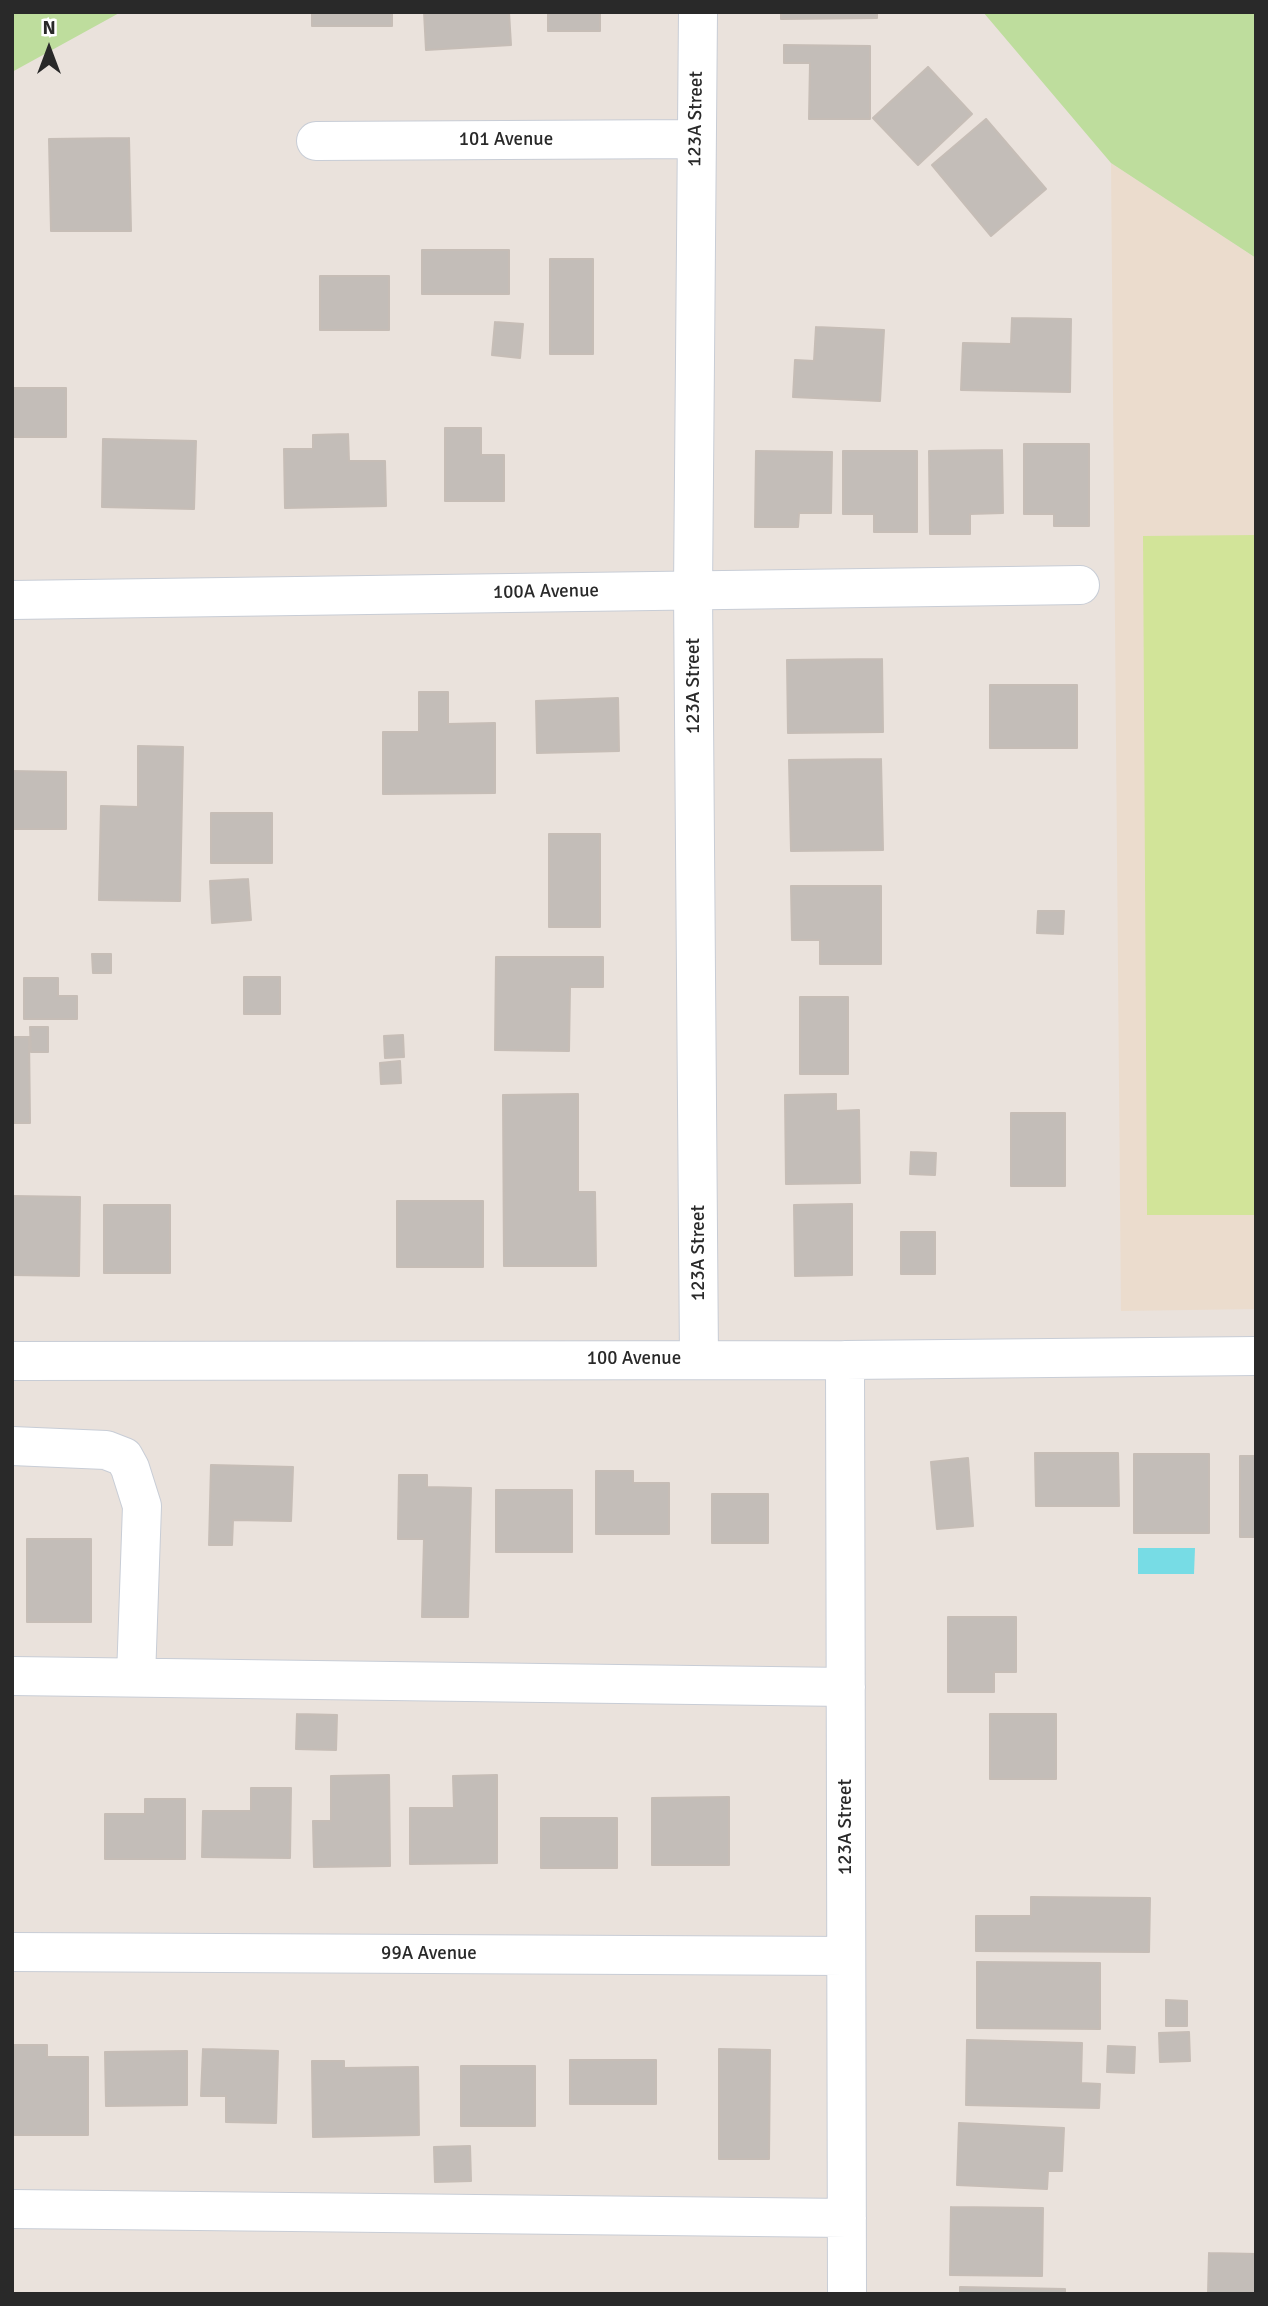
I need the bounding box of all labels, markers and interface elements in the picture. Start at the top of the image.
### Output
north arrow [14,14,84,84]
text: N [42,16,56,40]
street label: 123A Street [684,71,708,167]
street label: 101 Avenue [459,129,553,151]
street label: 100A Avenue [493,580,599,604]
street label: 123A Street [683,638,705,734]
street label: 123A Street [688,1205,710,1301]
street label: 100 Avenue [587,1348,681,1370]
street label: 123A Street [835,1779,857,1875]
street label: 99A Avenue [381,1943,477,1965]

